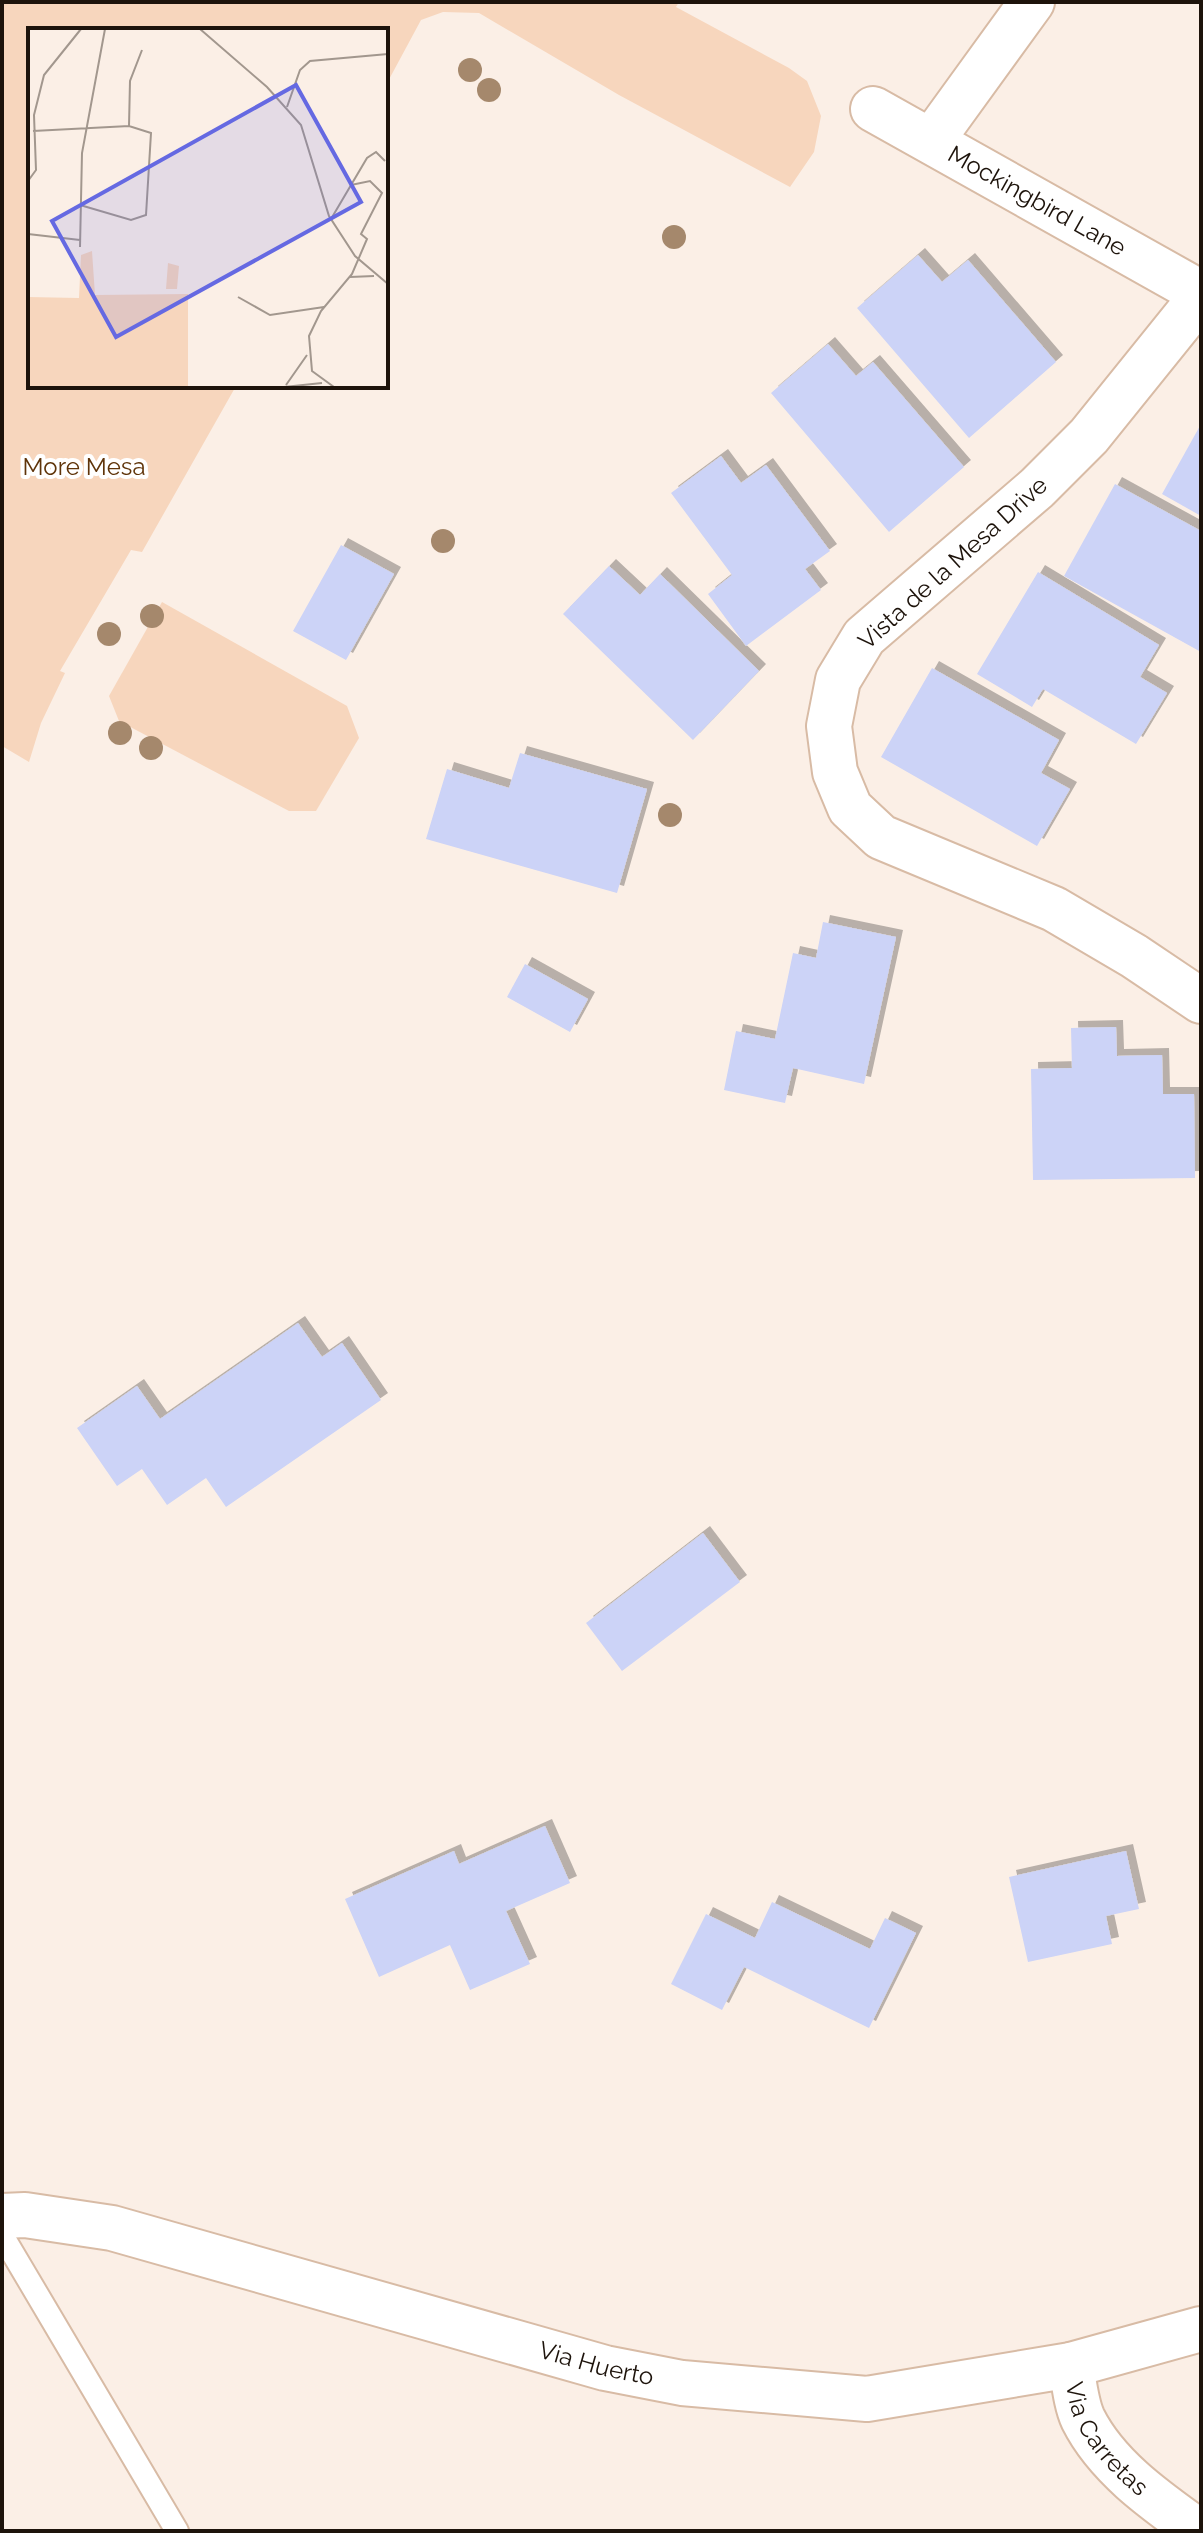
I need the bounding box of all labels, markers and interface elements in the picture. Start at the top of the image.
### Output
inset map [28,28,388,388]
street label: Mockingbird Lane [943,139,1131,262]
park label: More Mesa [23,452,145,481]
street label: Vista de la Mesa Drive [852,470,1053,655]
street label: Via Huerto [536,2335,656,2391]
street label: Via Carretas [1060,2379,1154,2502]

